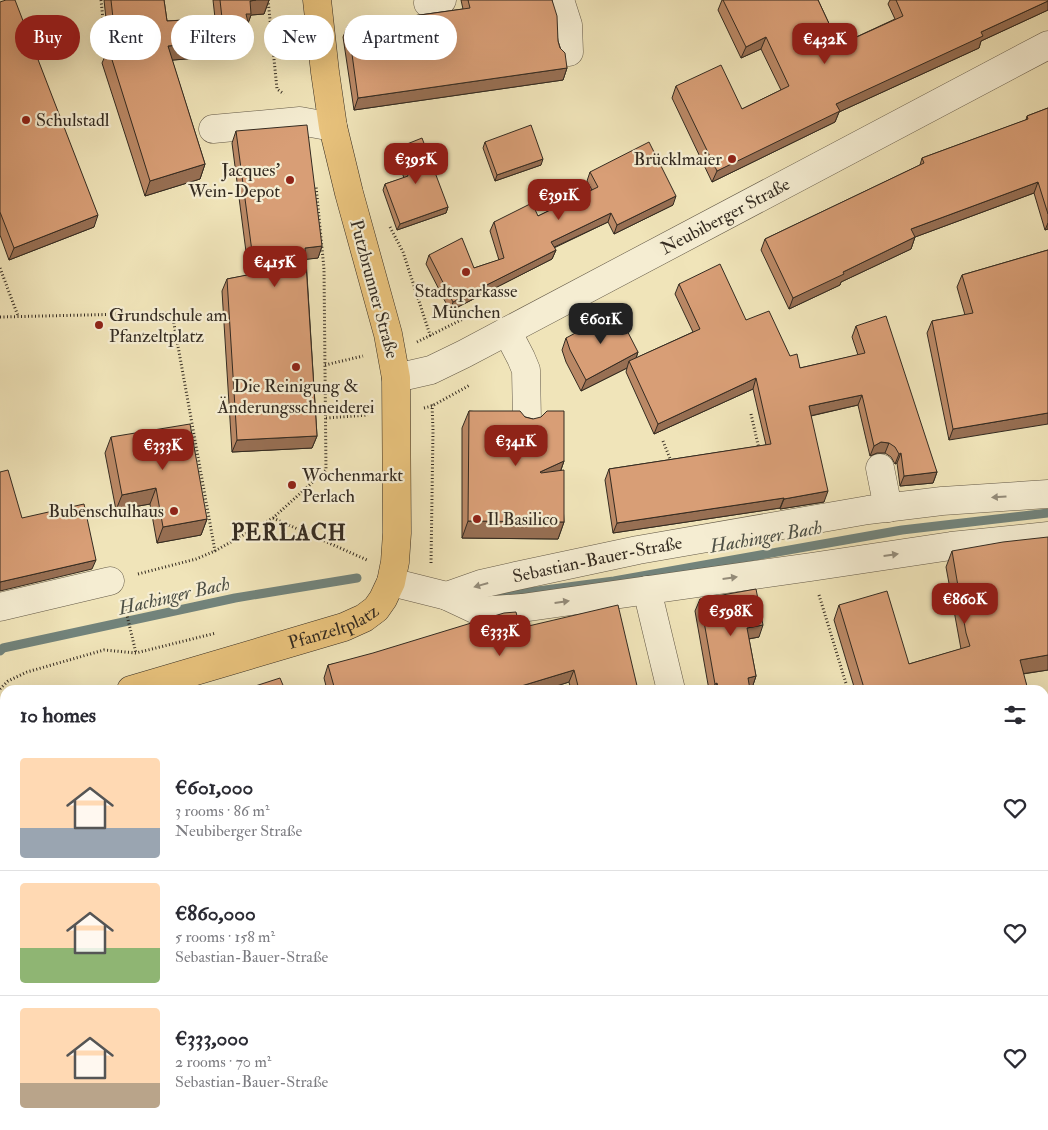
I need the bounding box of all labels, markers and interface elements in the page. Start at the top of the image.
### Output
chip: Buy [15,15,80,60]
chip: Rent [90,15,161,60]
chip: Filters [171,15,254,60]
chip: New [264,15,334,60]
chip: Apartment [344,15,457,60]
pin: €432K [790,22,860,65]
text: €432K [803,29,847,49]
place label: Schulstadl [36,109,110,132]
marker: Schulstadl [20,114,32,126]
pin: €395K [381,142,451,185]
place label: Brücklmaier [633,148,722,171]
text: €395K [395,149,437,169]
marker: Brücklmaier [726,153,738,165]
place label: Jacques' Wein-Depot [187,159,280,203]
street label: Neubiberger Straße [656,172,794,259]
marker: Jacques' Wein-Depot [284,174,296,186]
pin: €391K [524,178,594,221]
text: €391K [539,185,579,205]
street label: Putzbrunner Straße [344,217,404,361]
pin: €415K [240,246,310,288]
text: €415K [254,252,296,272]
marker: Stadtsparkasse München [460,266,472,278]
place label: Stadtsparkasse München [415,280,518,324]
pin: €601K [566,302,636,345]
place label: Grundschule am Pfanzeltplatz [109,304,228,348]
text: €601K [580,309,622,329]
marker: Grundschule am Pfanzeltplatz [93,319,105,331]
marker: Die Reinigung & Änderungsschneiderei [290,361,302,373]
place label: Die Reinigung & Änderungsschneiderei [216,375,375,419]
pin: €341K [481,424,551,467]
pin: €333K [128,428,198,471]
text: €341K [496,431,536,451]
text: €333K [144,435,182,455]
place label: Wochenmarkt Perlach [301,464,403,508]
marker: Wochenmarkt Perlach [286,479,298,491]
one-way arrow [991,493,1007,501]
place label: Bubenschulhaus [48,500,164,523]
marker: Bubenschulhaus [168,505,180,517]
place label: Il Basilico [487,508,558,531]
marker: Il Basilico [471,513,483,525]
water label: Hachinger Bach [707,515,824,559]
district label: PERLACH [231,519,347,547]
street label: Sebastian-Bauer-Straße [510,531,684,588]
one-way arrow [883,550,899,558]
water label: Hachinger Bach [115,572,232,621]
one-way arrow [722,574,738,582]
one-way arrow [474,581,489,589]
pin: €860K [930,582,1000,625]
text: €860K [943,589,987,609]
pin: €598K [696,594,766,637]
one-way arrow [554,598,570,606]
street label: Pfanzeltplatz [285,599,384,654]
text: €598K [709,601,753,621]
pin: €333K [465,614,535,657]
text: €333K [481,621,519,641]
icon: filters [1001,701,1029,729]
text: 10 homes [20,702,96,729]
text: €601,000 [175,774,253,801]
icon: home [60,778,120,838]
icon: heart [1001,794,1029,822]
text: 3 rooms · 86 m² [175,801,269,821]
text: Neubiberger Straße [175,821,302,841]
text: €860,000 [175,900,256,927]
icon: home [60,903,120,963]
icon: heart [1001,919,1029,947]
text: 5 rooms · 158 m² [175,927,275,947]
text: Sebastian-Bauer-Straße [175,947,328,967]
text: €333,000 [175,1025,249,1052]
icon: home [60,1028,120,1088]
icon: heart [1001,1044,1029,1072]
text: 2 rooms · 70 m² [175,1052,271,1072]
text: Sebastian-Bauer-Straße [175,1072,328,1092]

